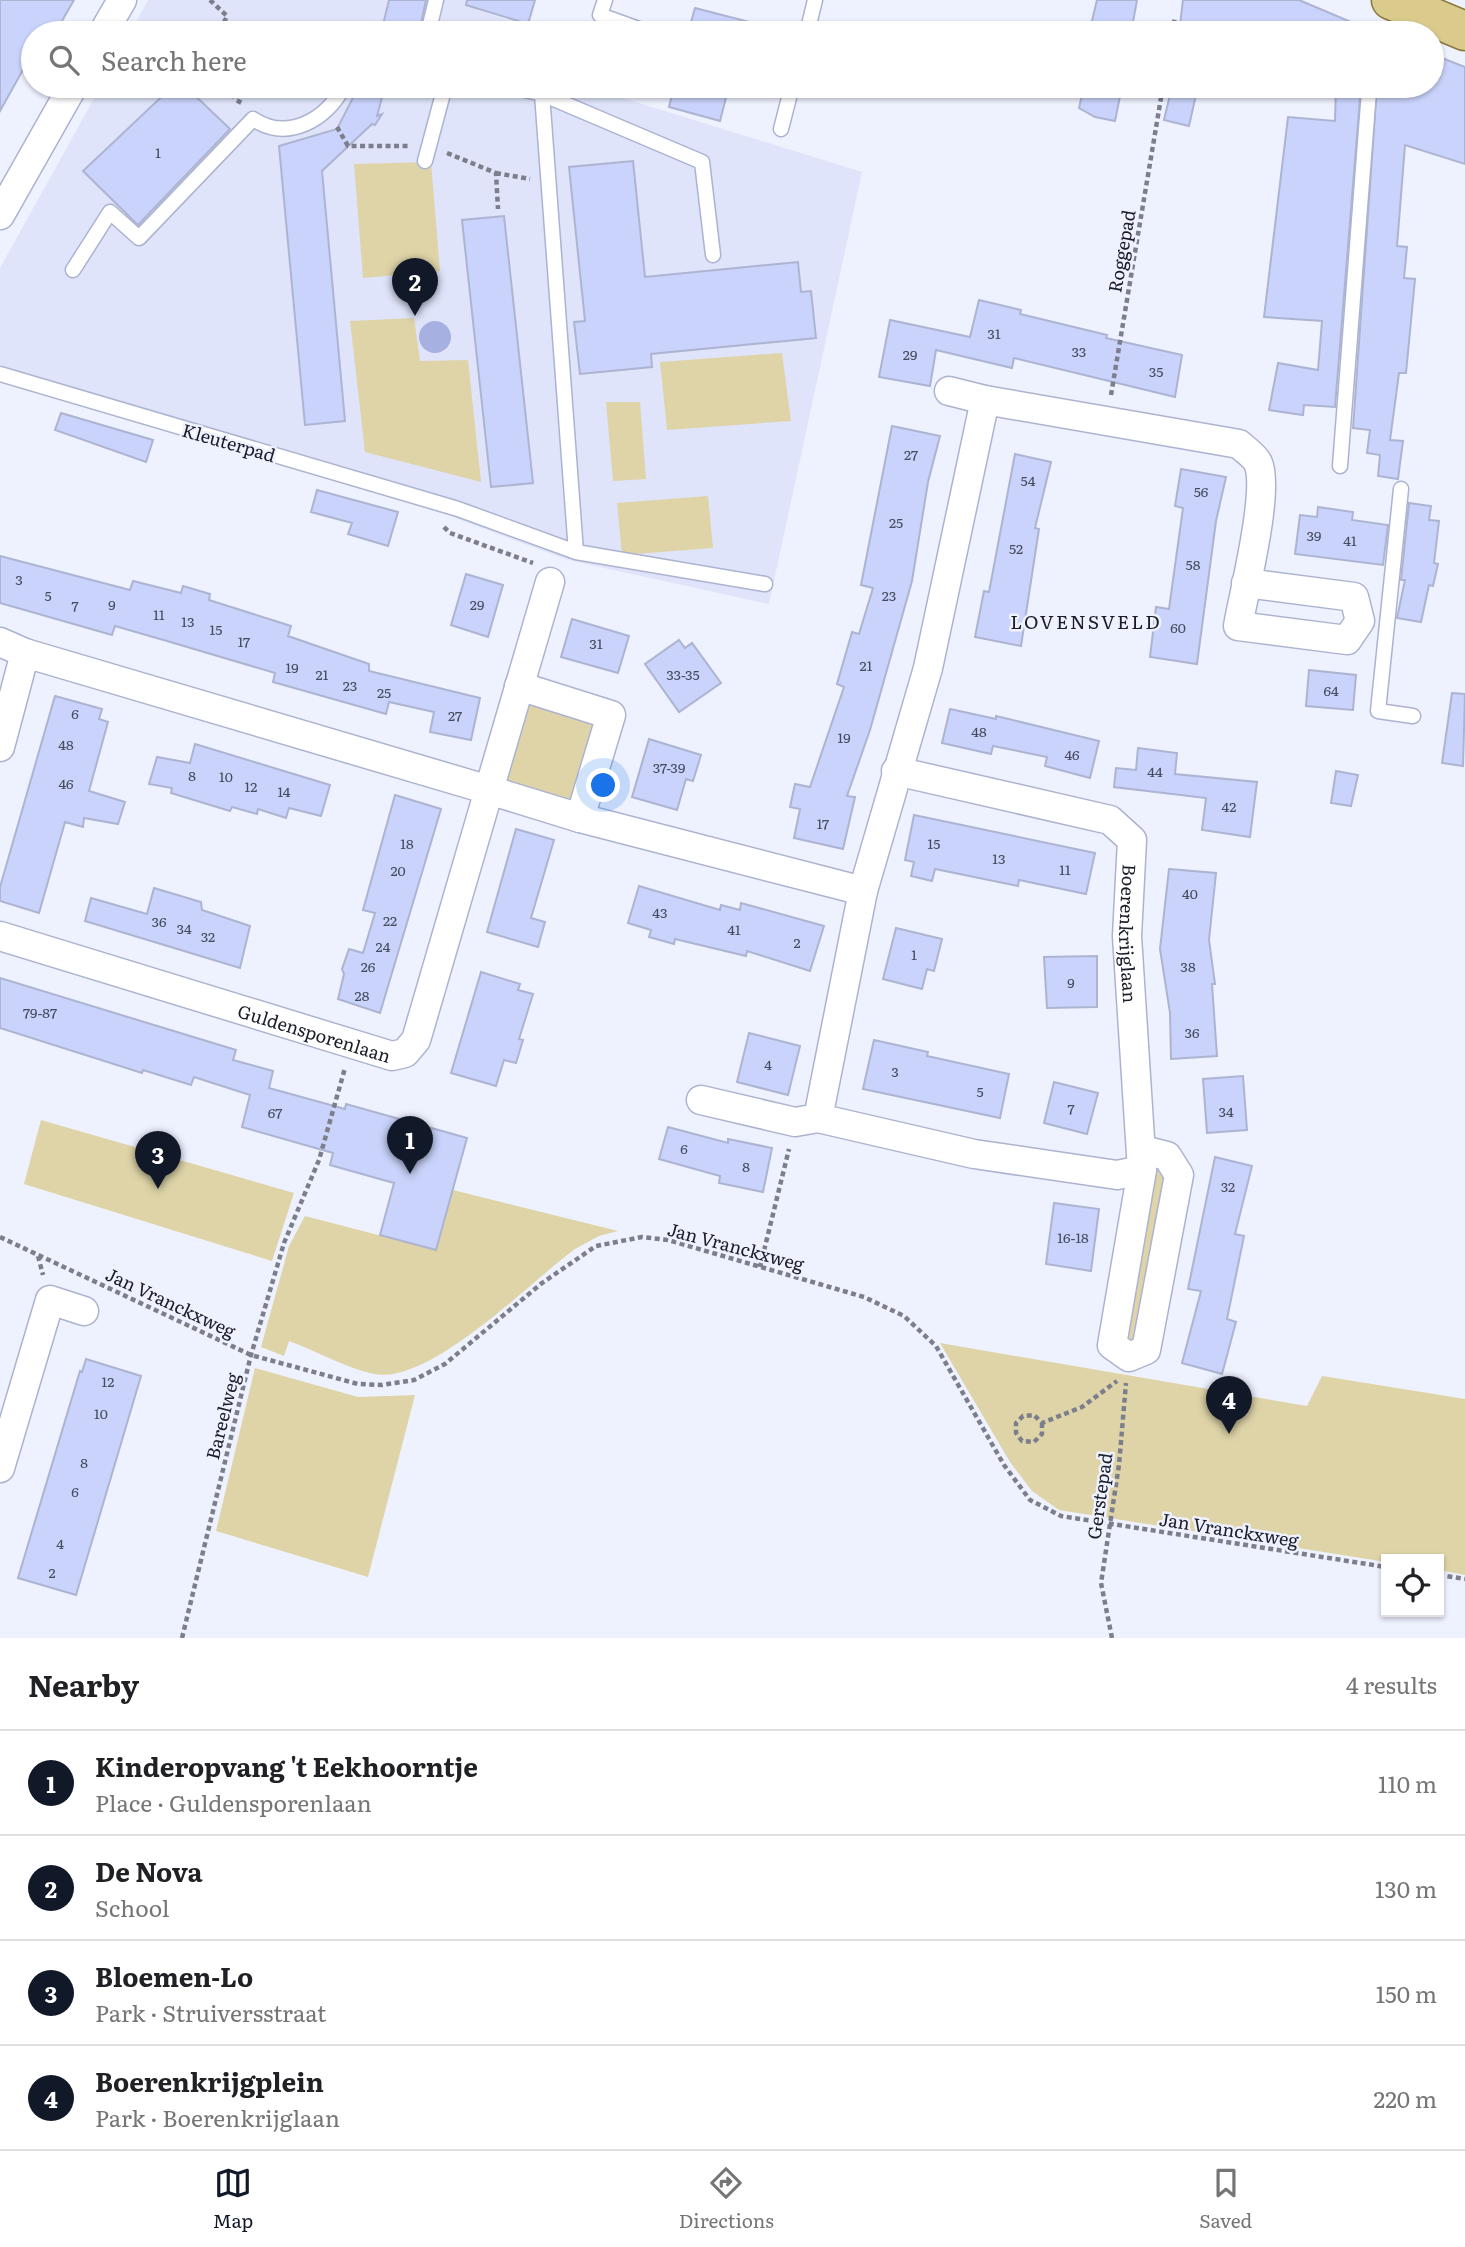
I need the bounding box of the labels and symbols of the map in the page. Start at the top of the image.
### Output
house number: 1 [155,142,161,162]
street label: Roggepad [1100,207,1142,295]
pin: 2 [392,258,438,316]
house number: 31 [987,323,1001,343]
house number: 33 [1072,341,1086,361]
house number: 29 [903,344,917,364]
house number: 35 [1149,361,1163,381]
street label: Kleuterpad [179,416,279,468]
house number: 27 [904,444,918,464]
house number: 54 [1021,470,1036,490]
house number: 56 [1194,481,1209,501]
house number: 25 [889,512,903,532]
house number: 39 [1307,525,1321,545]
house number: 41 [1343,530,1357,550]
house number: 52 [1009,538,1023,558]
house number: 58 [1186,554,1201,574]
house number: 3 [15,569,23,589]
house number: 5 [44,585,52,605]
house number: 23 [882,585,896,605]
house number: 9 [108,594,116,614]
house number: 29 [470,594,484,614]
house number: 7 [71,595,79,615]
house number: 11 [153,604,165,624]
district label: LOVENSVELD [1010,607,1162,635]
house number: 13 [181,611,195,631]
house number: 60 [1170,617,1186,637]
house number: 15 [210,619,222,639]
house number: 17 [238,631,250,651]
house number: 31 [589,633,603,653]
house number: 21 [860,655,873,675]
house number: 19 [285,657,299,677]
house number: 21 [316,664,329,684]
house number: 33-35 [666,664,700,684]
house number: 23 [343,675,357,695]
house number: 64 [1323,680,1339,700]
house number: 25 [377,682,391,702]
house number: 6 [71,703,79,723]
house number: 27 [448,705,462,725]
house number: 48 [971,721,987,741]
house number: 19 [837,727,851,747]
house number: 48 [58,734,74,754]
house number: 46 [1064,744,1080,764]
house number: 37-39 [653,757,685,777]
house number: 44 [1147,761,1163,781]
house number: 8 [188,765,196,785]
house number: 10 [219,766,233,786]
your location [586,768,620,802]
house number: 46 [58,773,74,793]
house number: 12 [245,776,257,796]
house number: 14 [278,781,291,801]
house number: 42 [1222,796,1236,816]
house number: 17 [817,813,829,833]
house number: 18 [400,833,414,853]
house number: 15 [928,833,940,853]
house number: 13 [992,848,1006,868]
house number: 11 [1059,859,1071,879]
house number: 20 [390,860,406,880]
street label: Boerenkrijglaan [1113,863,1145,1004]
house number: 40 [1182,883,1198,903]
house number: 43 [652,902,668,922]
house number: 22 [383,910,397,930]
house number: 36 [151,911,167,931]
house number: 34 [176,918,192,938]
house number: 41 [727,919,741,939]
house number: 32 [201,926,215,946]
house number: 2 [793,932,801,952]
house number: 24 [376,936,391,956]
house number: 1 [911,944,917,964]
house number: 26 [361,956,376,976]
house number: 38 [1180,956,1196,976]
house number: 9 [1067,972,1075,992]
house number: 28 [355,985,370,1005]
street label: Guldensporenlaan [235,996,395,1068]
house number: 79-87 [23,1002,57,1022]
house number: 36 [1184,1022,1200,1042]
house number: 4 [764,1054,772,1074]
house number: 3 [891,1061,899,1081]
house number: 5 [976,1081,984,1101]
house number: 7 [1067,1098,1075,1118]
house number: 34 [1218,1101,1234,1121]
house number: 67 [268,1102,282,1122]
pin: 1 [387,1116,433,1174]
pin: 3 [135,1131,181,1189]
house number: 6 [680,1138,688,1158]
house number: 8 [742,1156,750,1176]
house number: 32 [1221,1176,1235,1196]
street label: Jan Vranckxweg [665,1215,808,1277]
house number: 16-18 [1057,1227,1089,1247]
street label: Jan Vranckxweg [102,1260,241,1344]
street label: Bareelweg [198,1369,246,1462]
house number: 12 [102,1371,114,1391]
pin: 4 [1206,1376,1252,1434]
house number: 10 [94,1403,108,1423]
street label: Gerstepad [1080,1451,1118,1541]
house number: 8 [80,1452,88,1472]
house number: 6 [71,1481,79,1501]
street label: Jan Vranckxweg [1157,1505,1302,1553]
house number: 4 [56,1533,64,1553]
house number: 2 [48,1562,56,1582]

